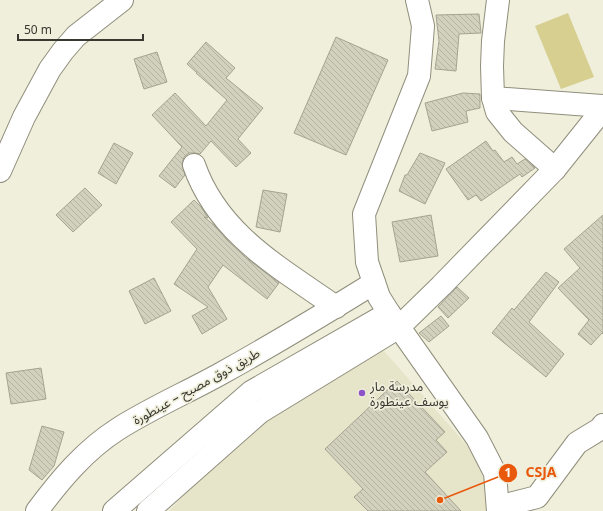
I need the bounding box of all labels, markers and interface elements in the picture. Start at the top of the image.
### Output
scale bar [18,16,143,42]
text: 50 m [24,21,52,38]
street label: طريق ذوق مصبح – عينطورة [129,343,264,430]
place label: مدرسة مار يوسف عينطورة [369,377,449,410]
marker: مدرسة مار يوسف عينطورة [357,388,367,398]
callout: CSJA [498,460,565,486]
text: CSJA [525,462,557,481]
text: 1 [505,464,511,481]

